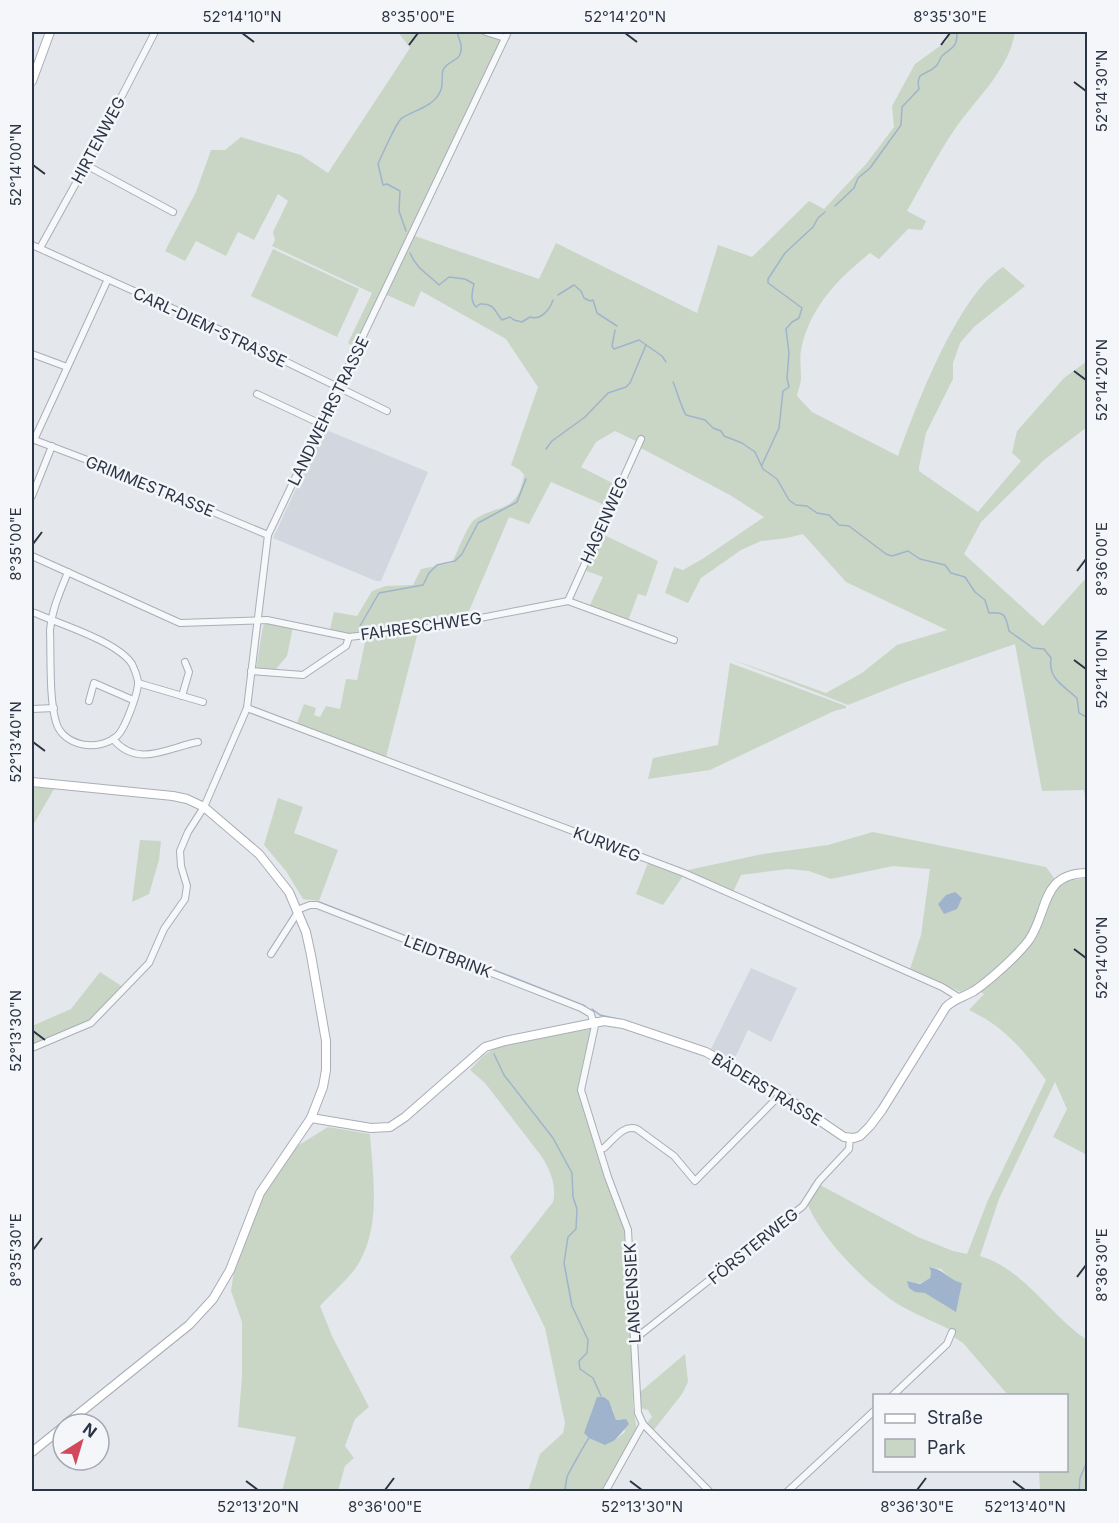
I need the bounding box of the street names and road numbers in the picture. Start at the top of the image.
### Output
street label: HIRTENWEG [67,93,129,187]
street label: CARL-DIEM-STRASSE [130,283,290,371]
street label: LANDWEHRSTRASSE [283,333,373,489]
street label: GRIMMESTRASSE [83,451,217,521]
street label: HAGENWEG [576,473,632,567]
street label: FAHRESCHWEG [359,608,483,644]
street label: KURWEG [571,822,643,866]
street label: LEIDTBRINK [401,930,495,982]
street label: BÄDERSTRASSE [708,1048,826,1130]
street label: FÖRSTERWEG [704,1204,802,1288]
street label: LANGENSIEK [619,1242,645,1344]

